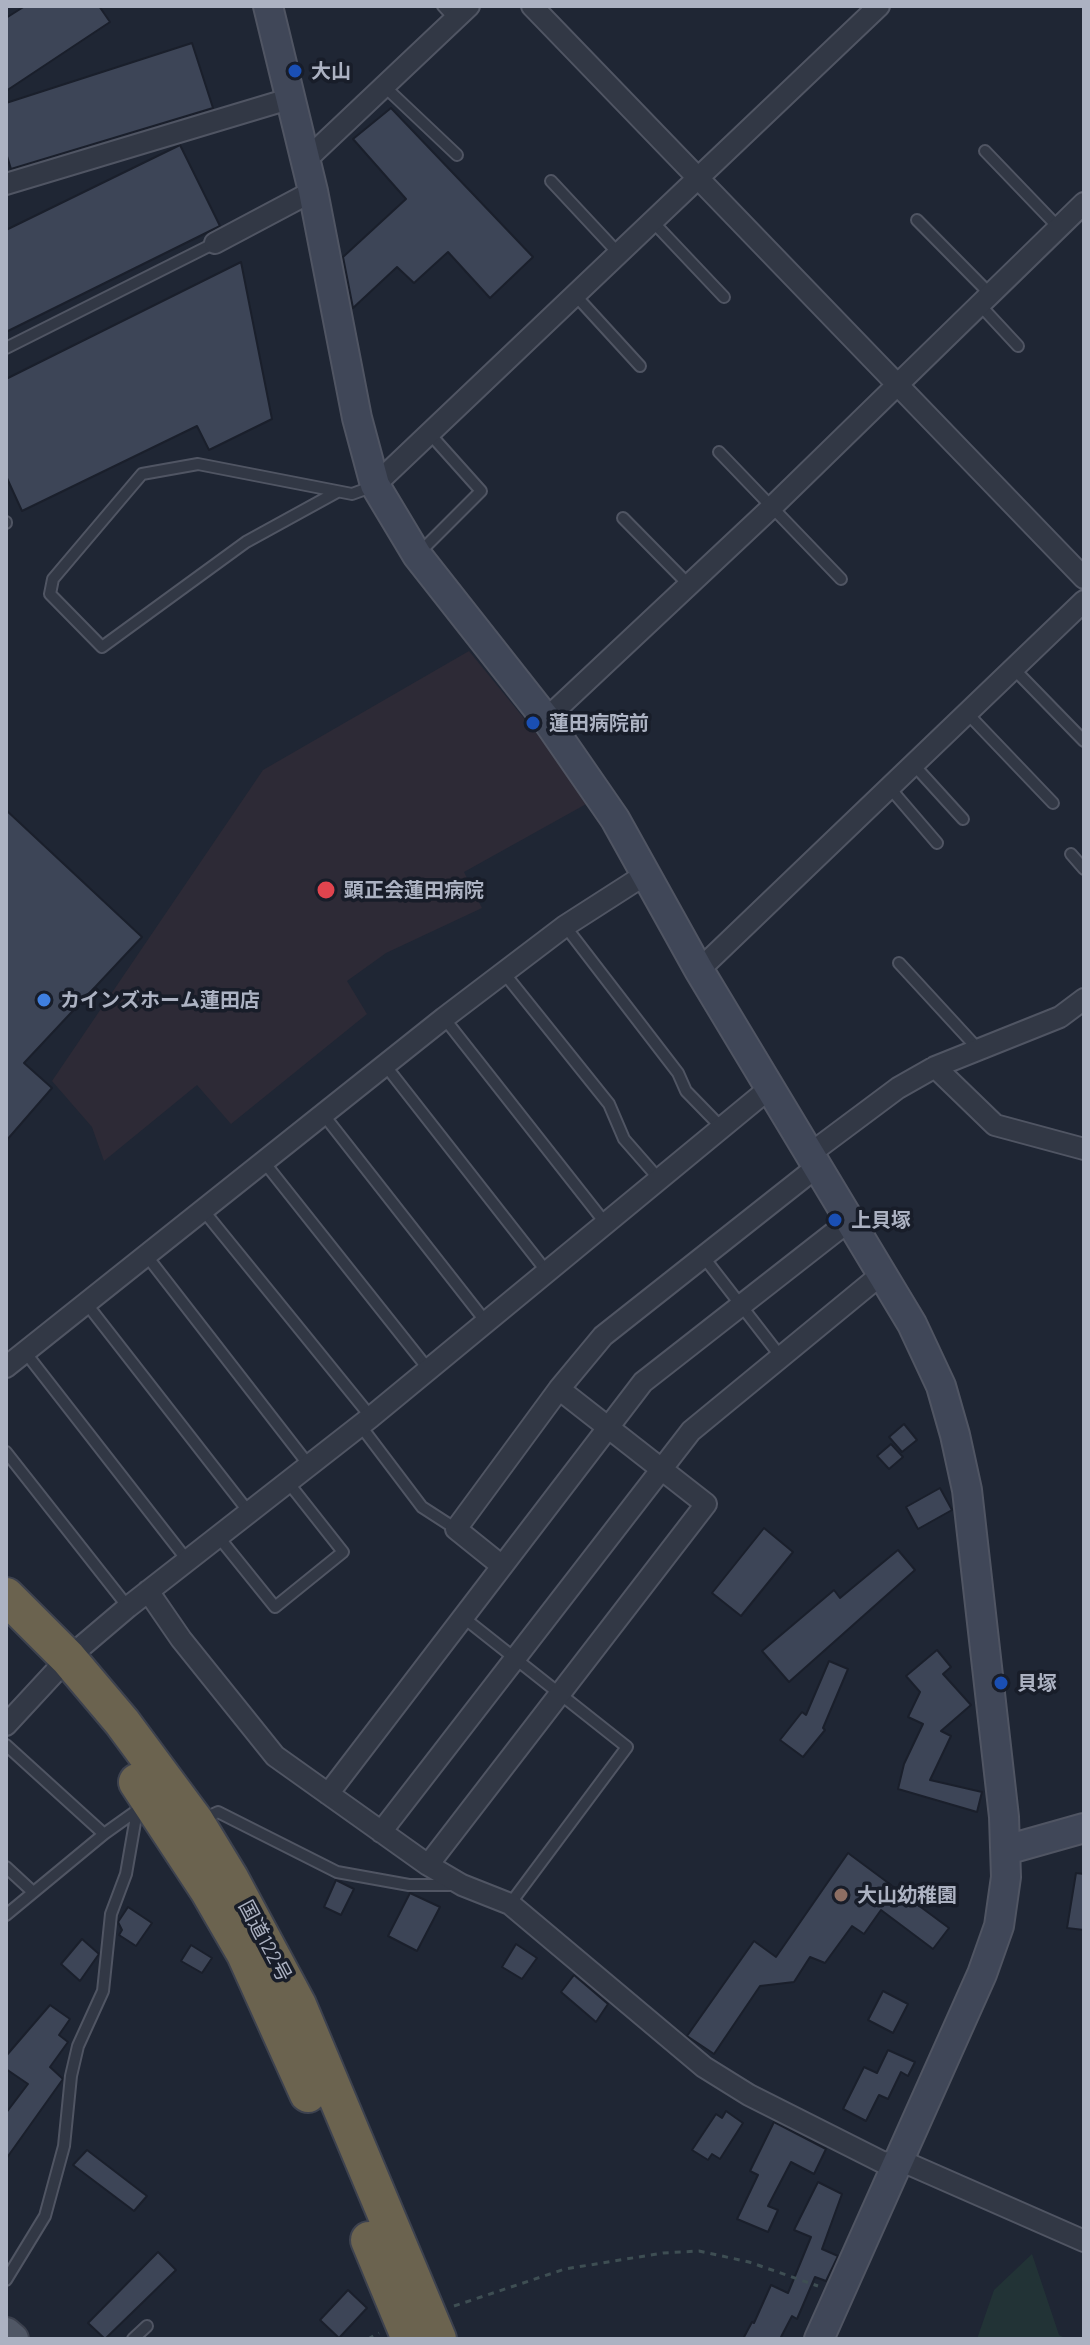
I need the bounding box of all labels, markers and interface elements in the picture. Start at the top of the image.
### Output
place label: 大山 [311,59,351,83]
marker: 大山 [286,62,304,80]
place label: 蓮田病院前 [549,711,649,735]
marker: 蓮田病院前 [524,714,542,732]
place label: 顕正会蓮田病院 [344,878,484,902]
marker: 顕正会蓮田病院 [315,879,337,901]
place label: カインズホーム蓮田店 [60,988,260,1012]
marker: カインズホーム蓮田店 [35,991,53,1009]
place label: 上貝塚 [851,1208,911,1232]
marker: 上貝塚 [826,1211,844,1229]
place label: 貝塚 [1017,1671,1057,1695]
marker: 貝塚 [992,1674,1010,1692]
place label: 大山幼稚園 [857,1883,957,1907]
marker: 大山幼稚園 [832,1886,850,1904]
street label: 国道122号 [234,1896,296,1986]

